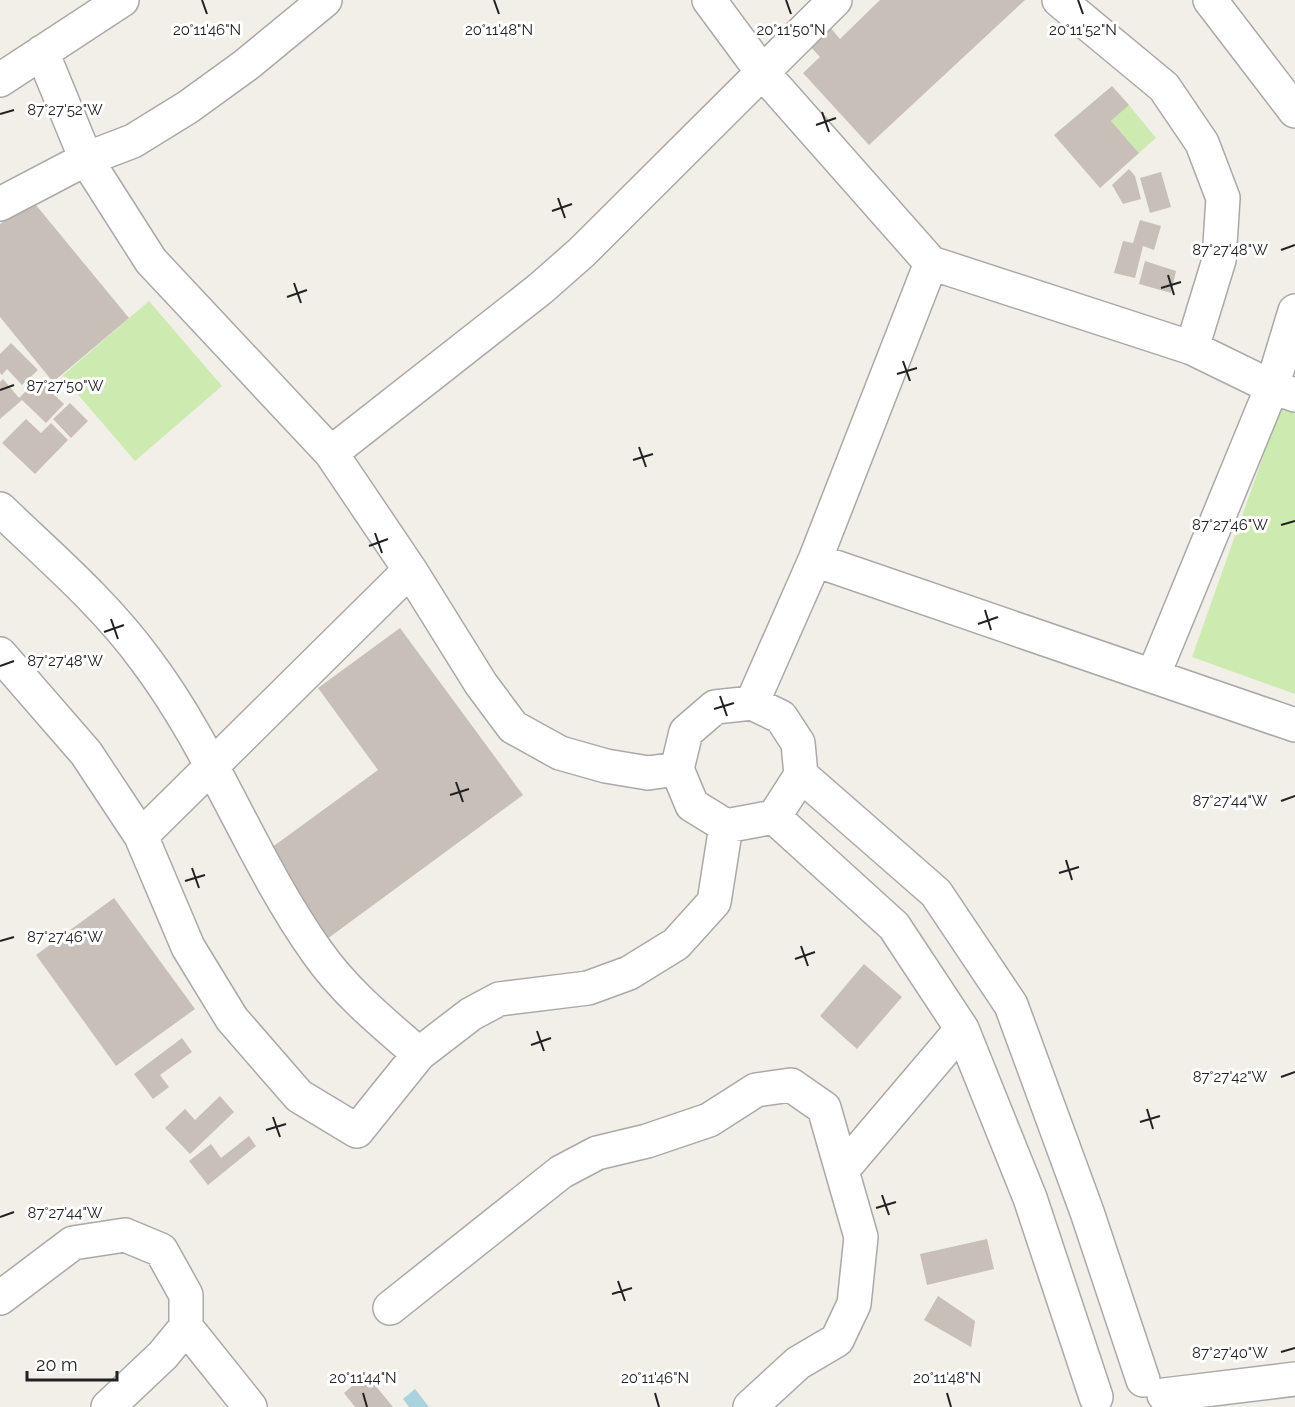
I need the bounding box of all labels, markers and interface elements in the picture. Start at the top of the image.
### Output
text: 20°11'46"N [173,21,241,39]
text: 20°11'48"N [465,21,533,39]
text: 20°11'50"N [756,21,826,39]
text: 20°11'52"N [1049,21,1117,39]
text: 87°27'52"W [27,101,103,119]
text: 87°27'48"W [1192,241,1268,259]
text: 87°27'50"W [27,377,104,395]
text: 87°27'46"W [1192,516,1268,534]
text: 87°27'48"W [27,652,103,670]
text: 87°27'44"W [1193,792,1268,810]
text: 87°27'46"W [27,928,103,946]
text: 87°27'42"W [1193,1068,1268,1086]
text: 87°27'44"W [28,1204,103,1222]
scale bar [27,1344,117,1382]
text: 87°27'40"W [1192,1344,1268,1362]
text: 20 m [36,1354,78,1375]
text: 20°11'44"N [329,1369,397,1387]
text: 20°11'46"N [621,1369,689,1387]
text: 20°11'48"N [913,1369,981,1387]

